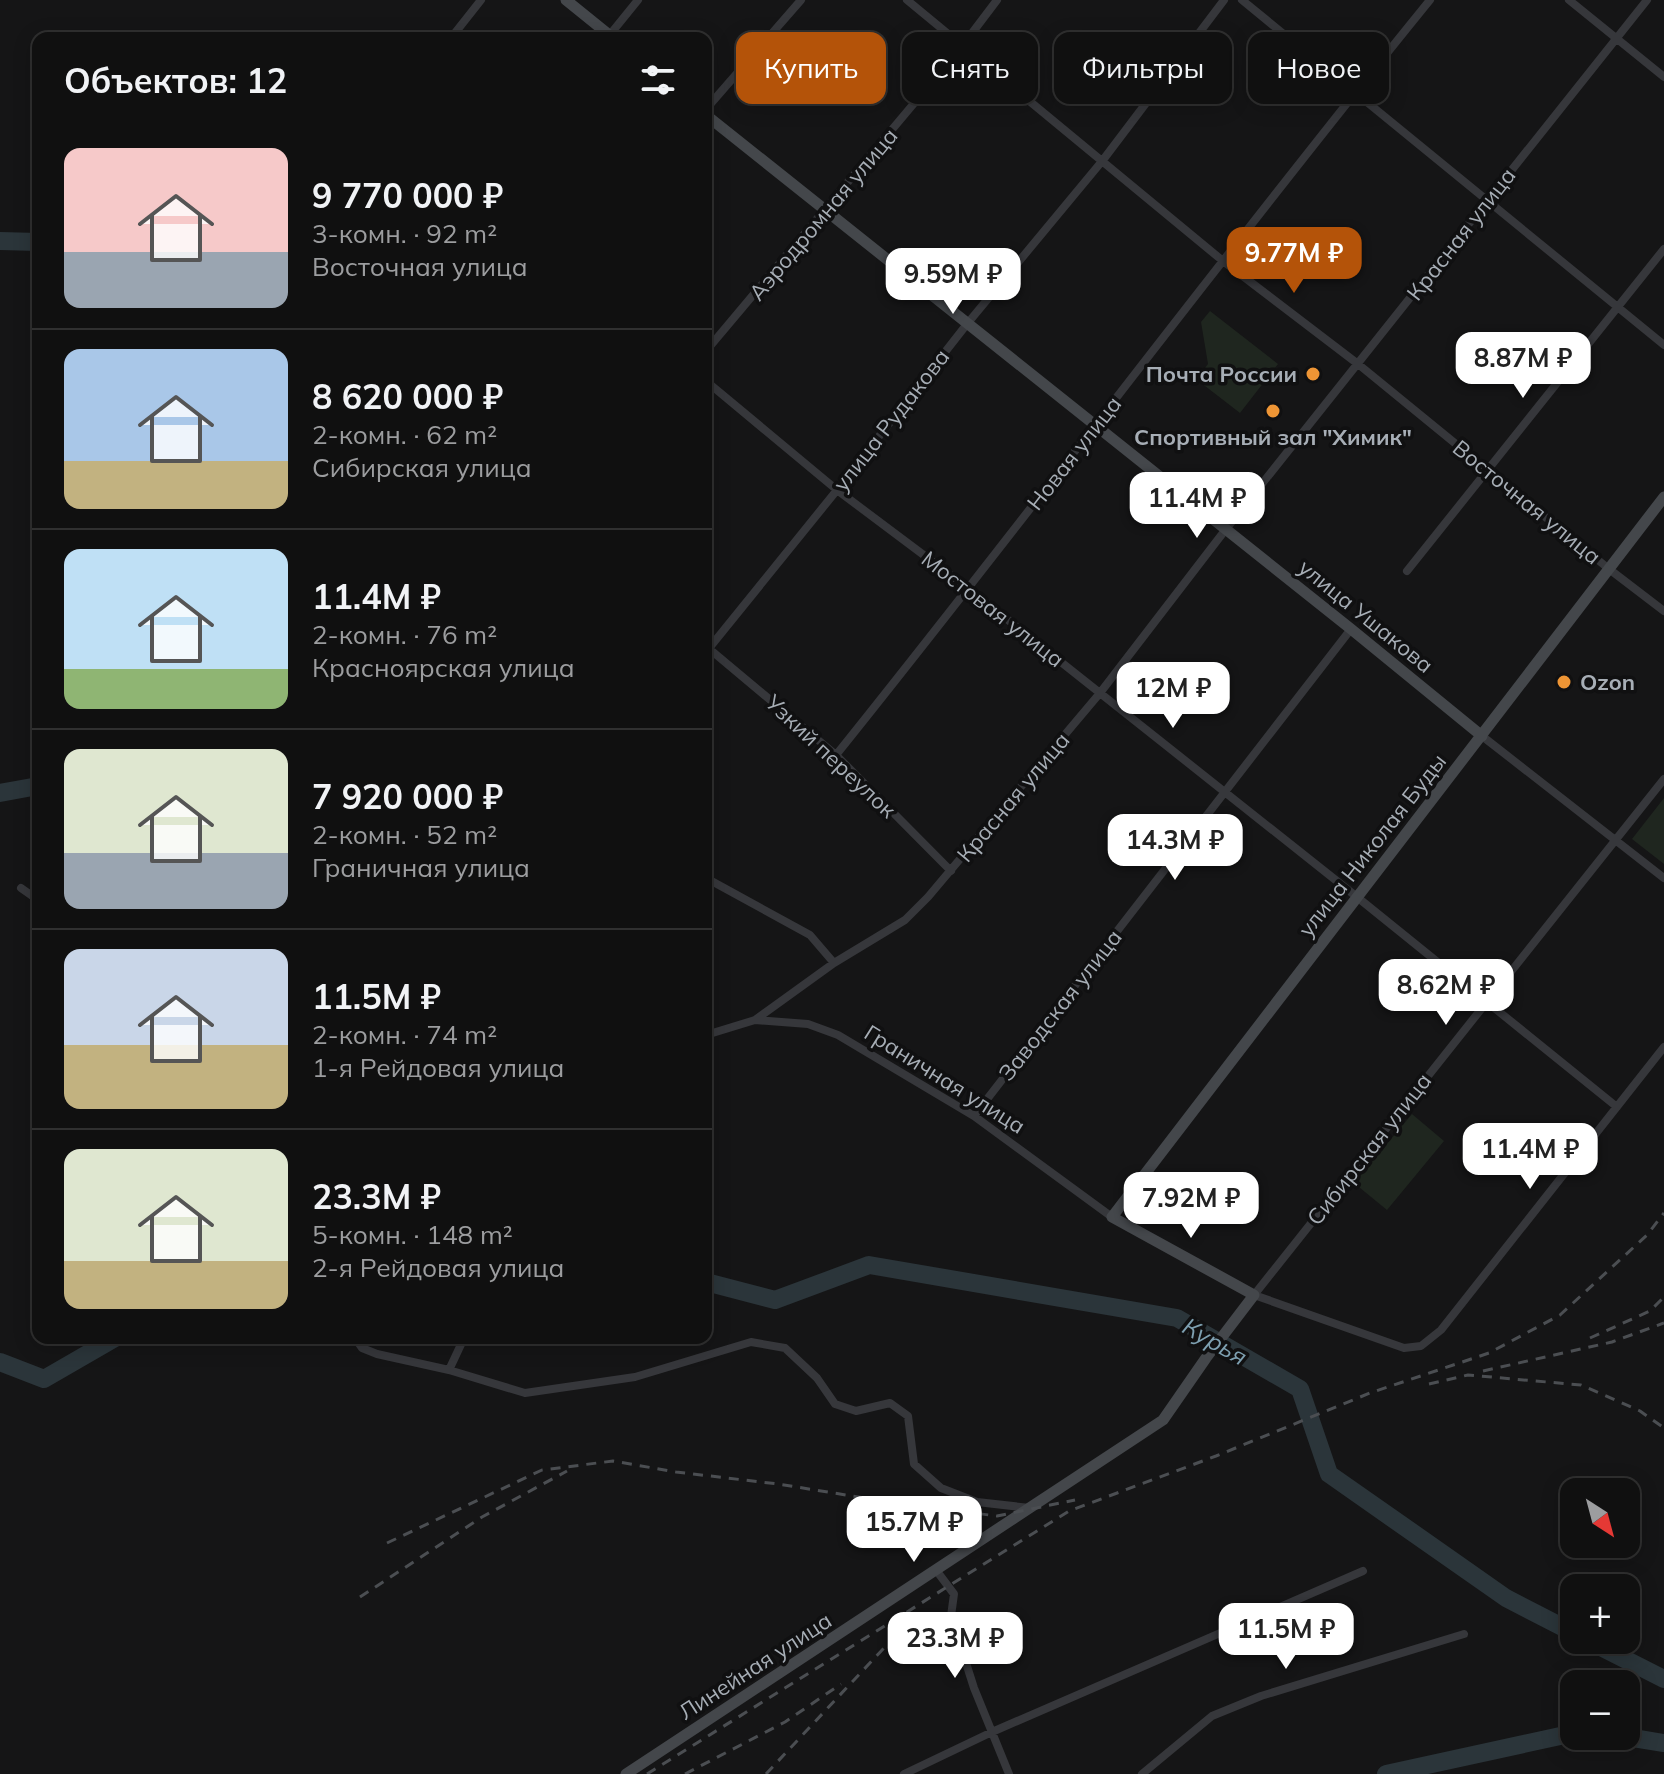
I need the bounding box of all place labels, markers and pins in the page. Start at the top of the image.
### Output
pin: 9.77M ₽ [1220,227,1368,295]
pin: 9.59M ₽ [879,248,1027,316]
pin: 8.87M ₽ [1449,332,1597,400]
place label: Почта России [1146,360,1297,388]
marker: Почта России [1304,365,1322,383]
marker: Спортивный зал "Химик" [1264,402,1282,420]
place label: Спортивный зал "Химик" [1134,423,1412,451]
pin: 11.4M ₽ [1123,472,1271,540]
pin: 12M ₽ [1117,662,1229,730]
place label: Ozon [1580,668,1635,696]
marker: Ozon [1555,673,1573,691]
pin: 14.3M ₽ [1101,814,1249,882]
pin: 8.62M ₽ [1372,959,1520,1027]
pin: 11.4M ₽ [1456,1123,1604,1191]
pin: 7.92M ₽ [1117,1172,1265,1240]
pin: 15.7M ₽ [840,1496,988,1564]
pin: 11.5M ₽ [1212,1603,1360,1671]
pin: 23.3M ₽ [881,1612,1029,1680]

